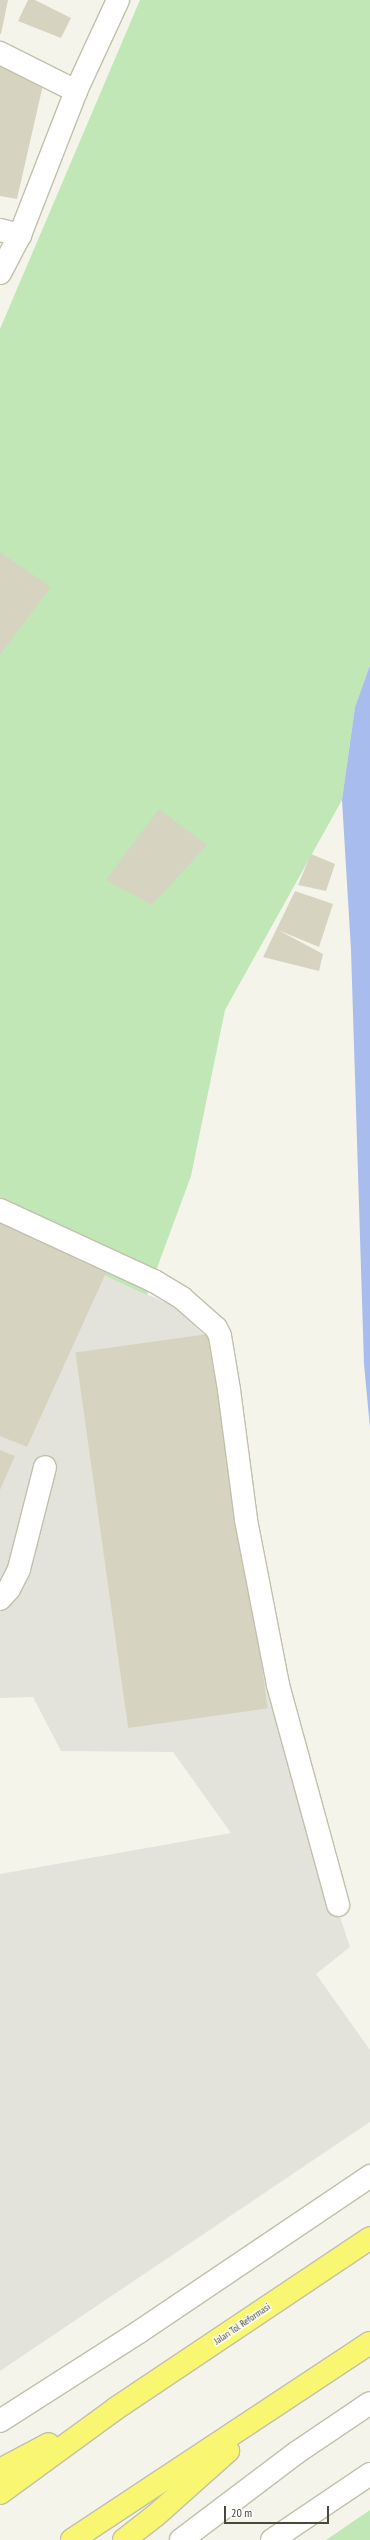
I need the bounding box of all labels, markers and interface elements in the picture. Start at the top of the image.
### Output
street label: Jalan Tol Reformasi [211,2301,273,2347]
scale bar [226,2498,331,2524]
text: 20 m [231,2505,252,2520]

